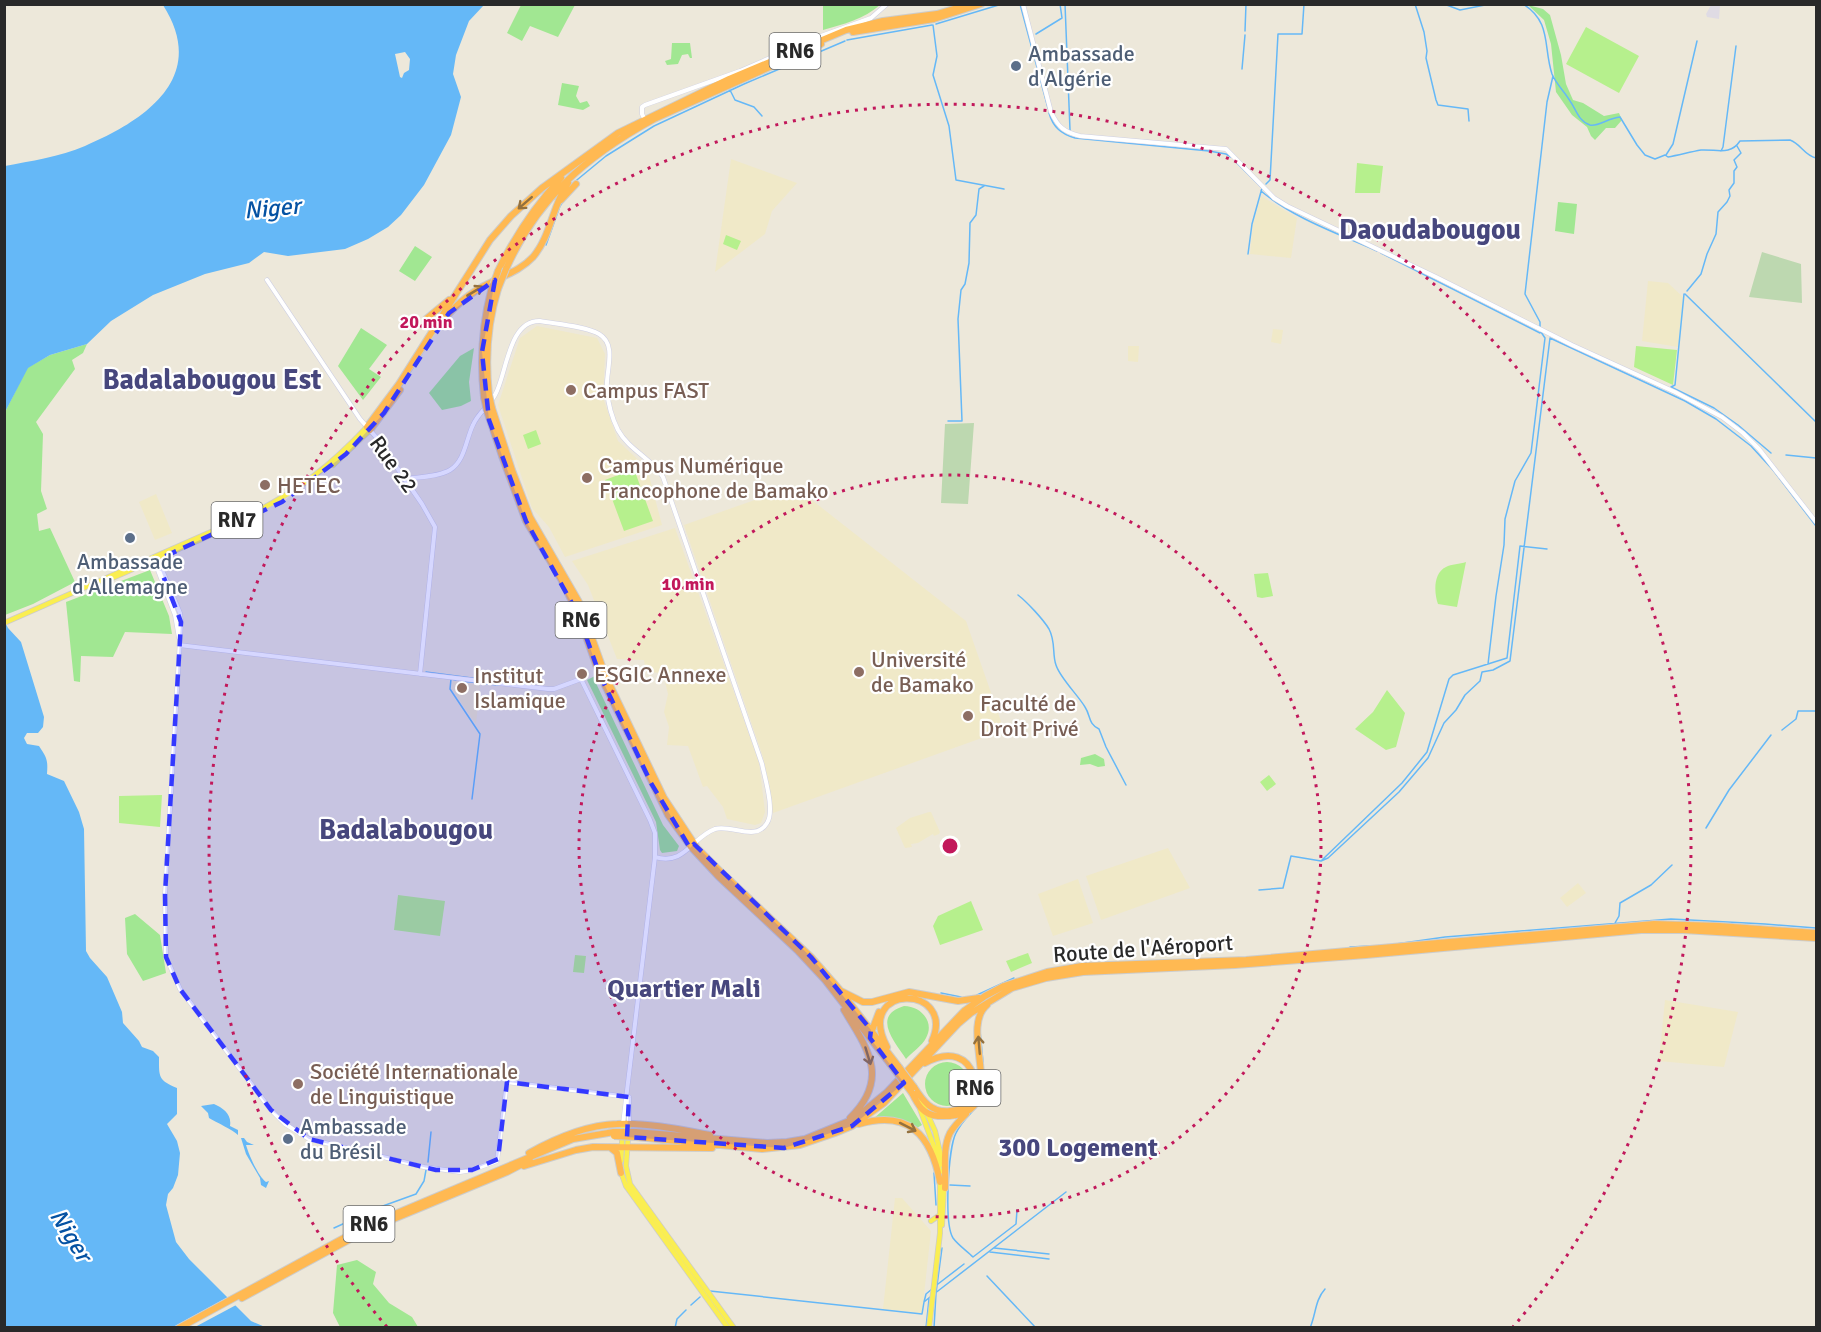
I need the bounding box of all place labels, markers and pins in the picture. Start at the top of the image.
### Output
place label: Ambassade d'Algérie [1028,40,1135,92]
marker: Ambassade d'Algérie [1009,59,1023,73]
place label: Campus FAST [583,377,709,404]
marker: Campus FAST [564,383,578,397]
place label: Campus Numérique Francophone de Bamako [599,452,828,504]
marker: Campus Numérique Francophone de Bamako [580,471,594,485]
place label: HETEC [277,472,341,499]
marker: HETEC [258,478,272,492]
marker: Ambassade d'Allemagne [123,531,137,545]
place label: Ambassade d'Allemagne [72,548,188,600]
place label: Université de Bamako [871,646,974,698]
place label: ESGIC Annexe [594,661,727,688]
place label: Institut Islamique [474,662,566,714]
marker: Université de Bamako [852,665,866,679]
marker: ESGIC Annexe [575,667,589,681]
marker: Institut Islamique [455,681,469,695]
place label: Faculté de Droit Privé [980,690,1079,742]
marker: Faculté de Droit Privé [961,709,975,723]
centre of rings [940,836,960,856]
place label: Société Internationale de Linguistique [310,1058,518,1110]
marker: Société Internationale de Linguistique [291,1077,305,1091]
place label: Ambassade du Brésil [300,1113,407,1165]
marker: Ambassade du Brésil [281,1132,295,1146]

